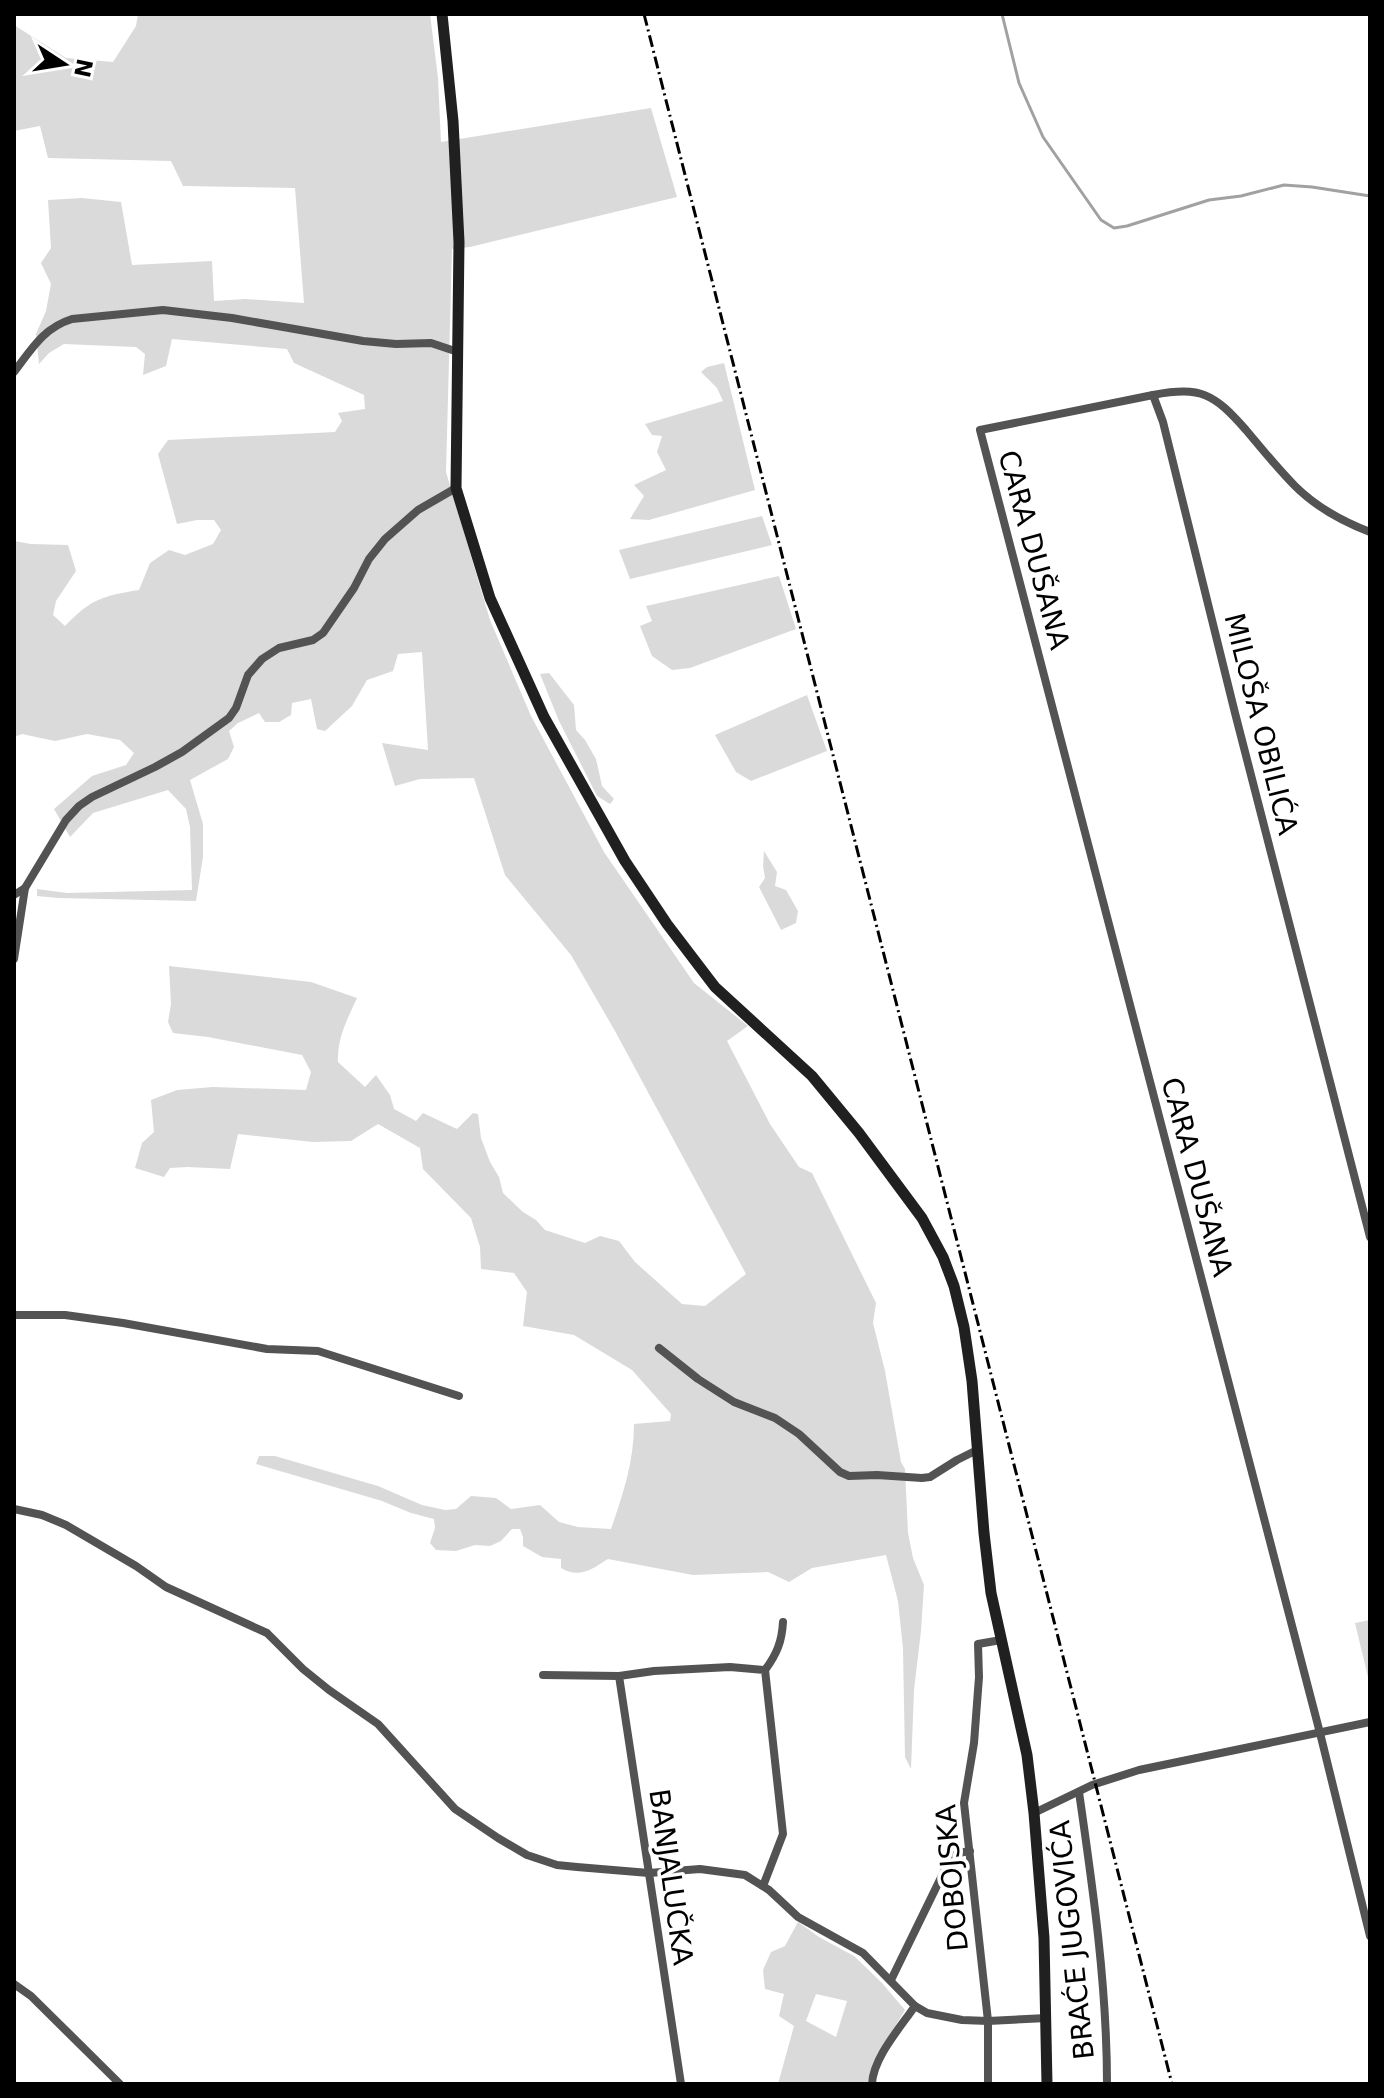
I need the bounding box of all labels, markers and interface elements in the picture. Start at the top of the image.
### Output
north arrow [24,24,104,104]
text: N [69,56,97,80]
street label: CARA DUŠANA [992,447,1077,653]
street label: MILOŠA OBILIĆA [1217,609,1305,838]
street label: CARA DUŠANA [1155,1074,1240,1280]
street label: BANJALUČKA [642,1787,701,1967]
street label: DOBOJSKA [929,1803,975,1953]
street label: BRAĆE JUGOVIĆA [1042,1819,1101,2061]

